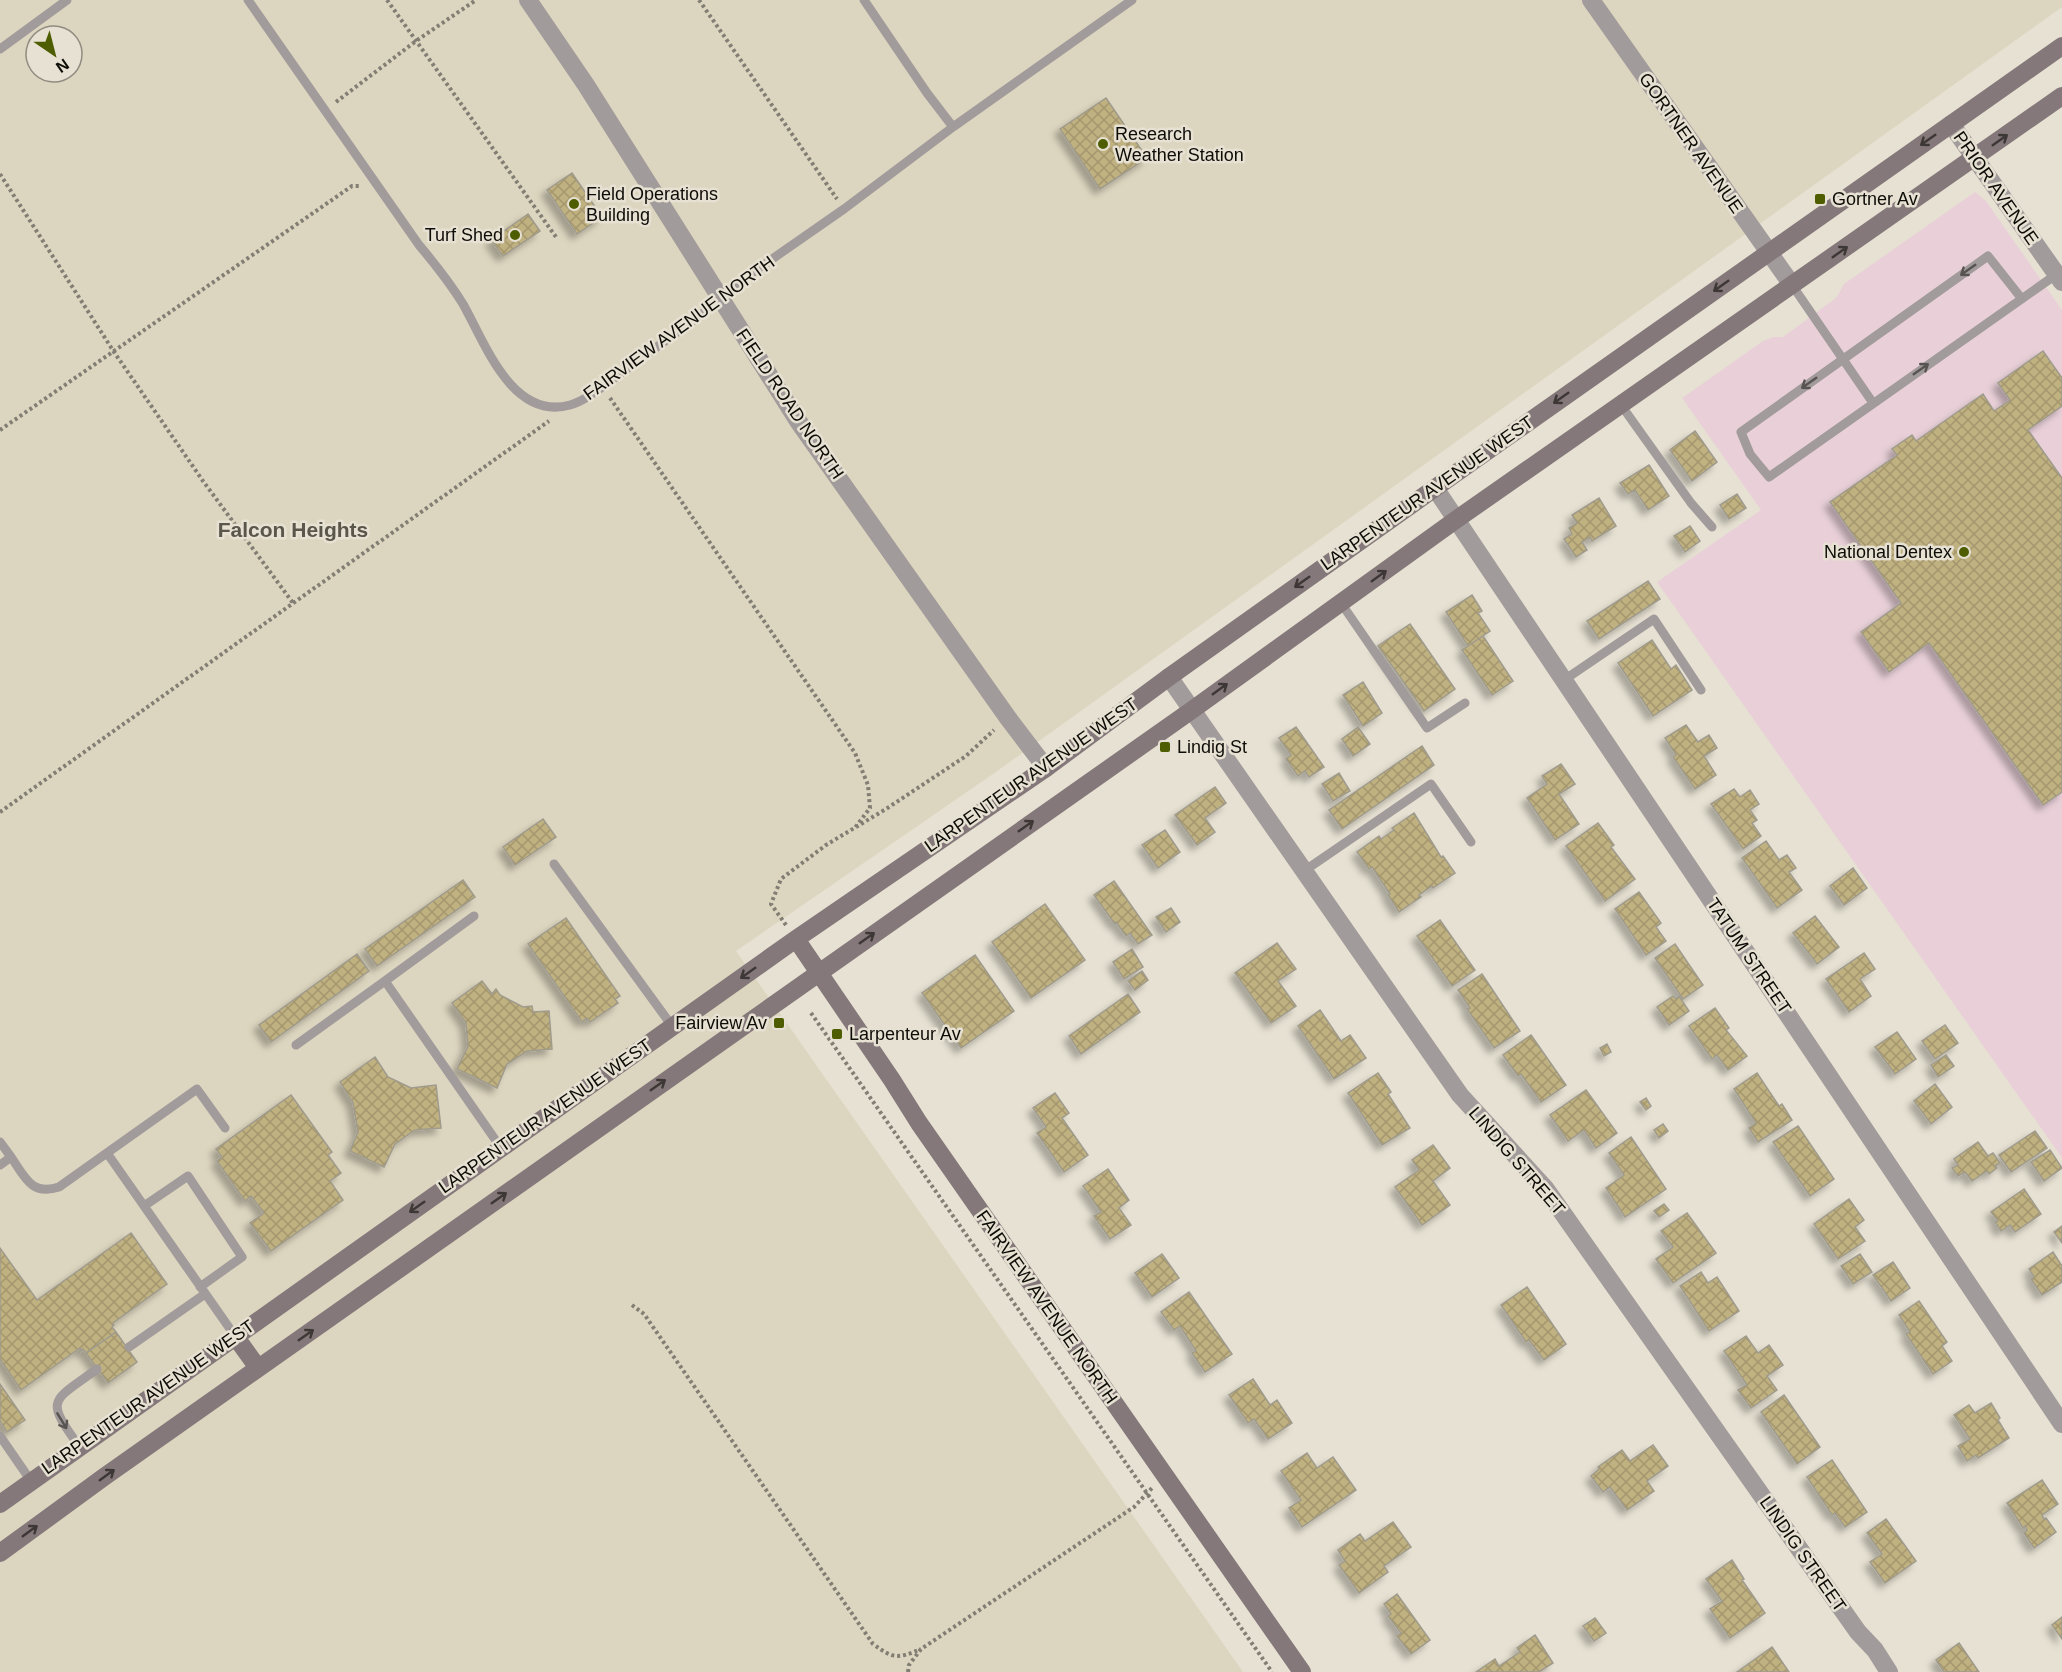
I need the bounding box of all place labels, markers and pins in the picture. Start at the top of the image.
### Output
place label: Research Weather Station [1115,124,1244,165]
marker: Research Weather Station [1096,137,1110,151]
place label: Field Operations Building [586,184,718,225]
place label: Gortner Av [1832,189,1918,209]
marker: Gortner Av [1813,192,1827,206]
marker: Field Operations Building [567,197,581,211]
place label: Turf Shed [425,225,503,245]
marker: Turf Shed [508,228,522,242]
place label: National Dentex [1824,542,1952,562]
marker: National Dentex [1957,545,1971,559]
place label: Lindig St [1177,737,1247,757]
marker: Lindig St [1158,740,1172,754]
place label: Fairview Av [675,1013,767,1033]
marker: Fairview Av [772,1016,786,1030]
place label: Larpenteur Av [849,1024,961,1044]
marker: Larpenteur Av [830,1027,844,1041]

